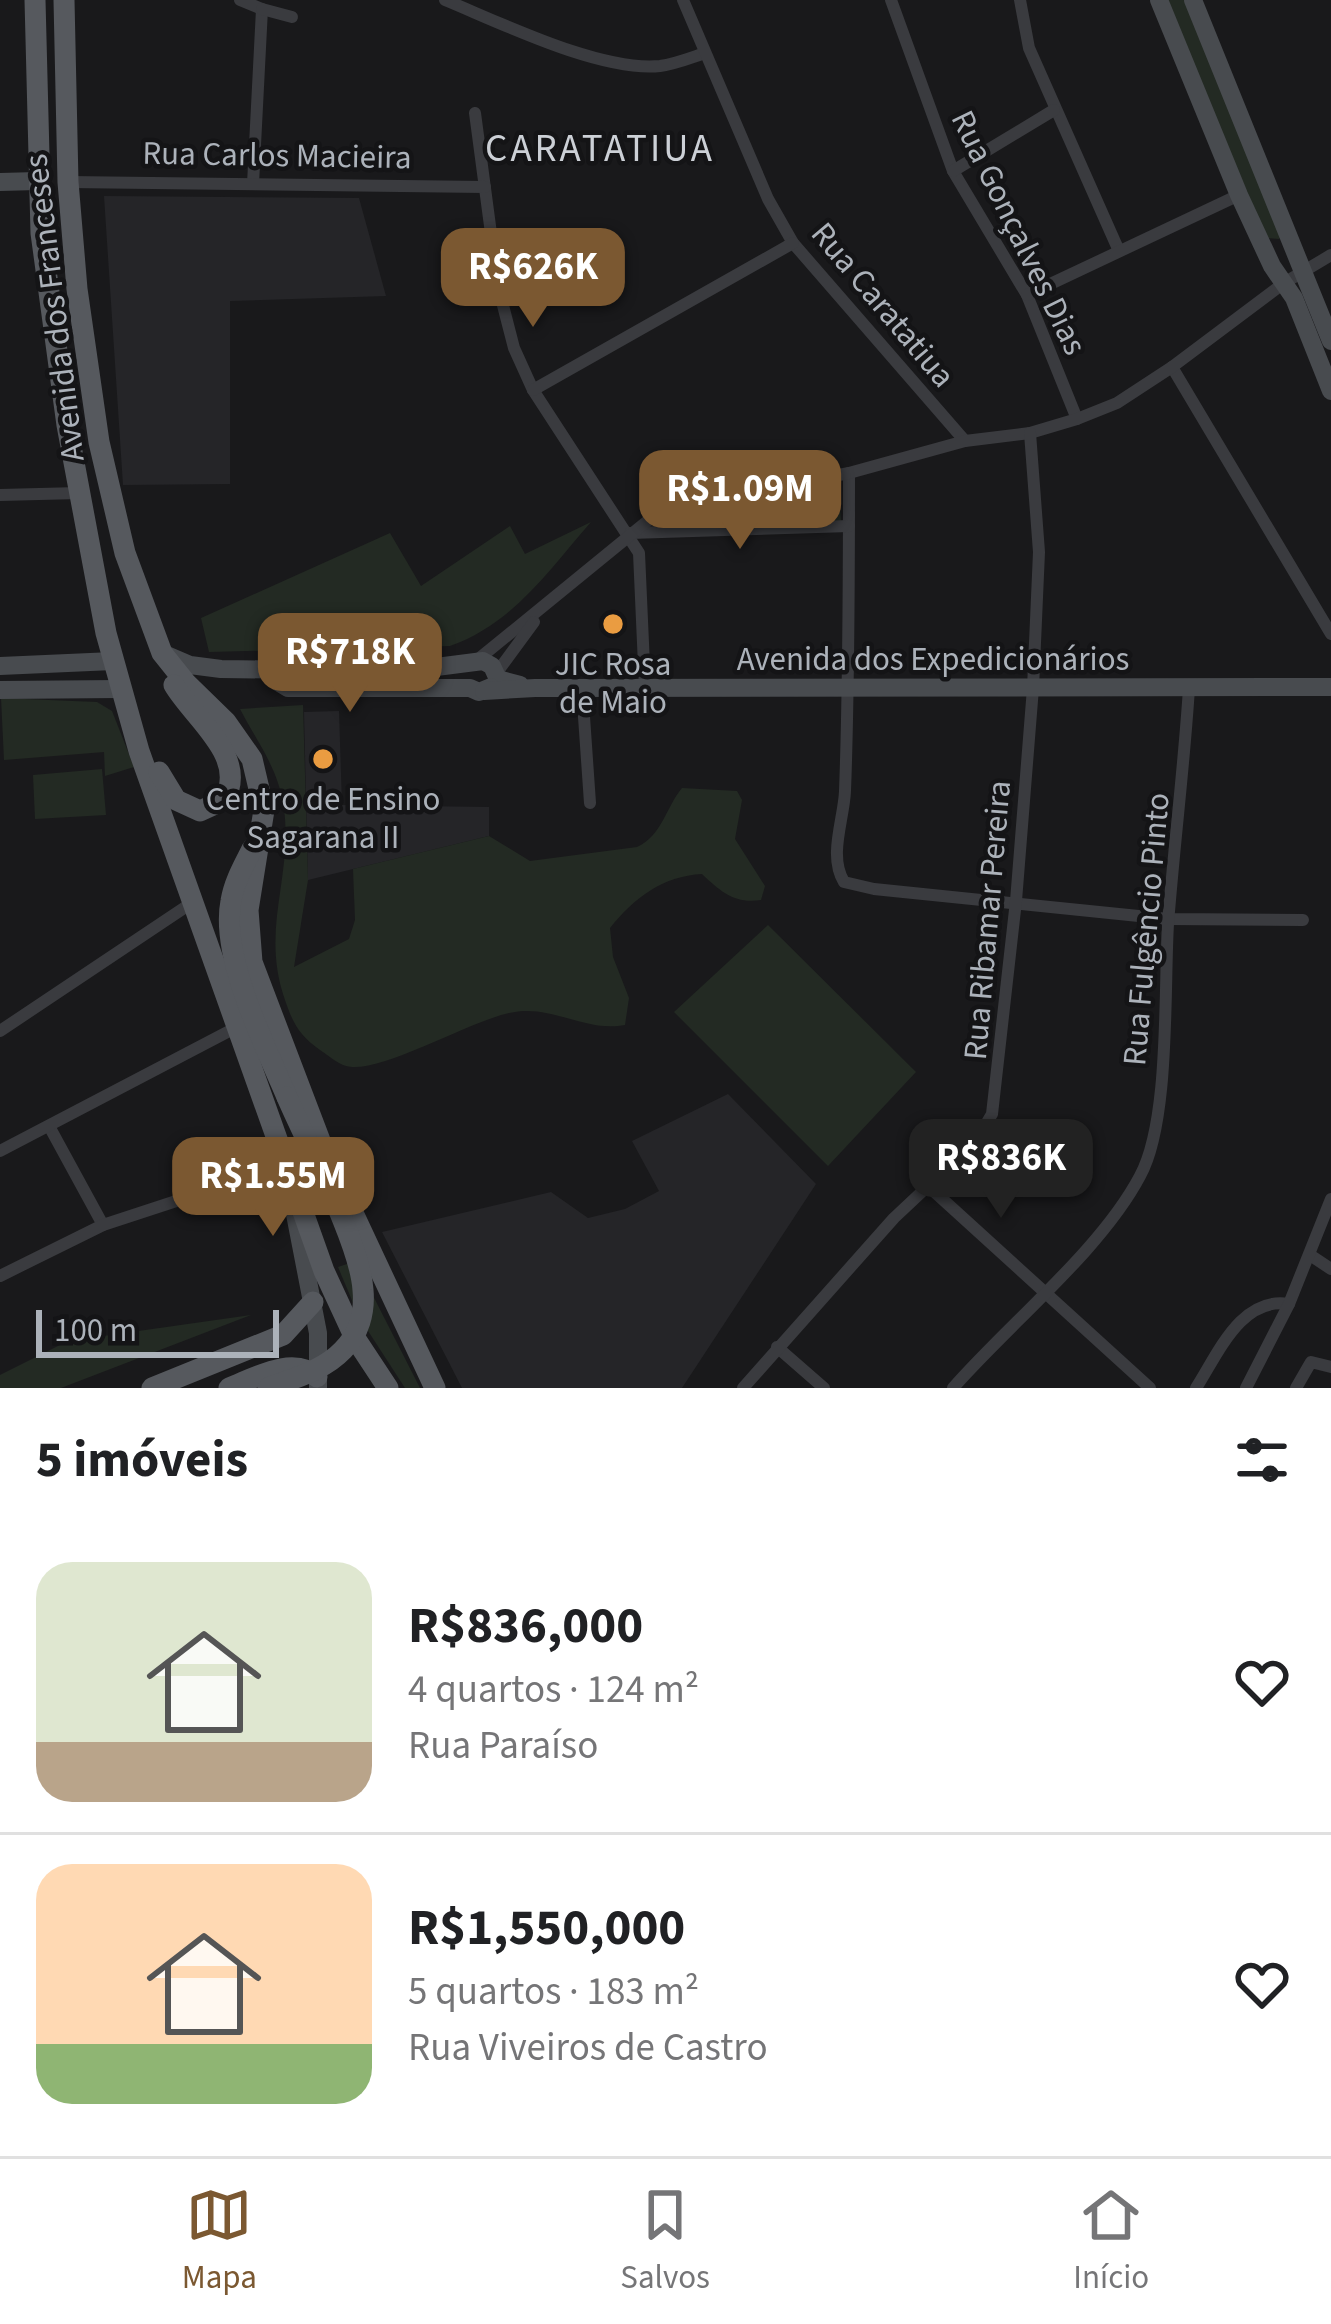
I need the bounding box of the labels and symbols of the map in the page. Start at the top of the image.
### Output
street label: Rua Gonçalves Dias [939,102,1098,363]
district label: CARATATIUA [485,121,715,177]
street label: Rua Carlos Macieira [142,130,412,181]
street label: Avenida dos Franceses [12,151,97,464]
street label: Rua Caratatiua [800,212,966,398]
pin: R$626K [435,228,631,330]
pin: R$1.09M [629,450,851,552]
marker: JIC Rosa de Maio [600,611,626,637]
pin: R$718K [252,613,448,715]
street label: Avenida dos Expedicionários [737,636,1129,683]
place label: JIC Rosa de Maio [555,641,671,726]
marker: Centro de Ensino Sagarana II [310,746,336,772]
place label: Centro de Ensino Sagarana II [206,776,440,861]
street label: Rua Ribamar Pereira [952,778,1023,1062]
street label: Rua Fulgêncio Pinto [1111,791,1182,1068]
pin: R$836K [903,1119,1099,1221]
pin: R$1.55M [162,1137,384,1239]
scale bar [36,1304,279,1357]

